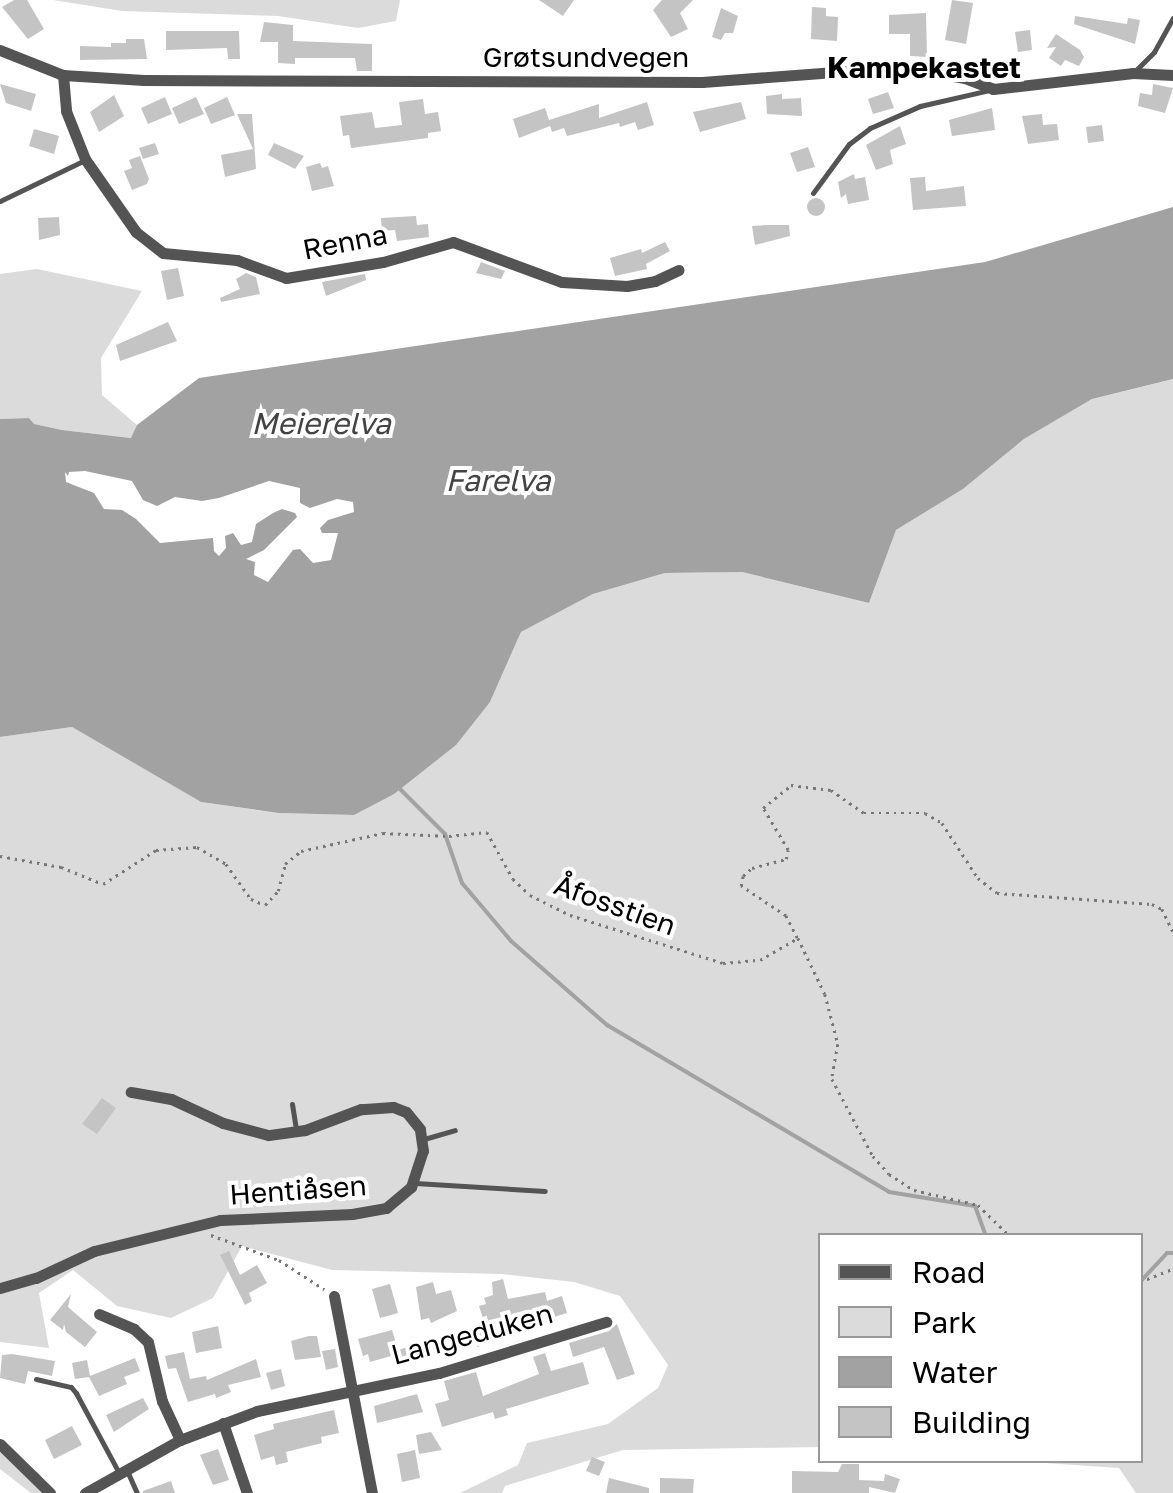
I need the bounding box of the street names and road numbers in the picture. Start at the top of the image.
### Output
street label: Grøtsundvegen [483,40,689,74]
street label: Renna [300,217,390,267]
street label: Åfosstien [550,868,680,942]
street label: Hentiåsen [228,1168,368,1212]
street label: Langeduken [388,1296,556,1372]

